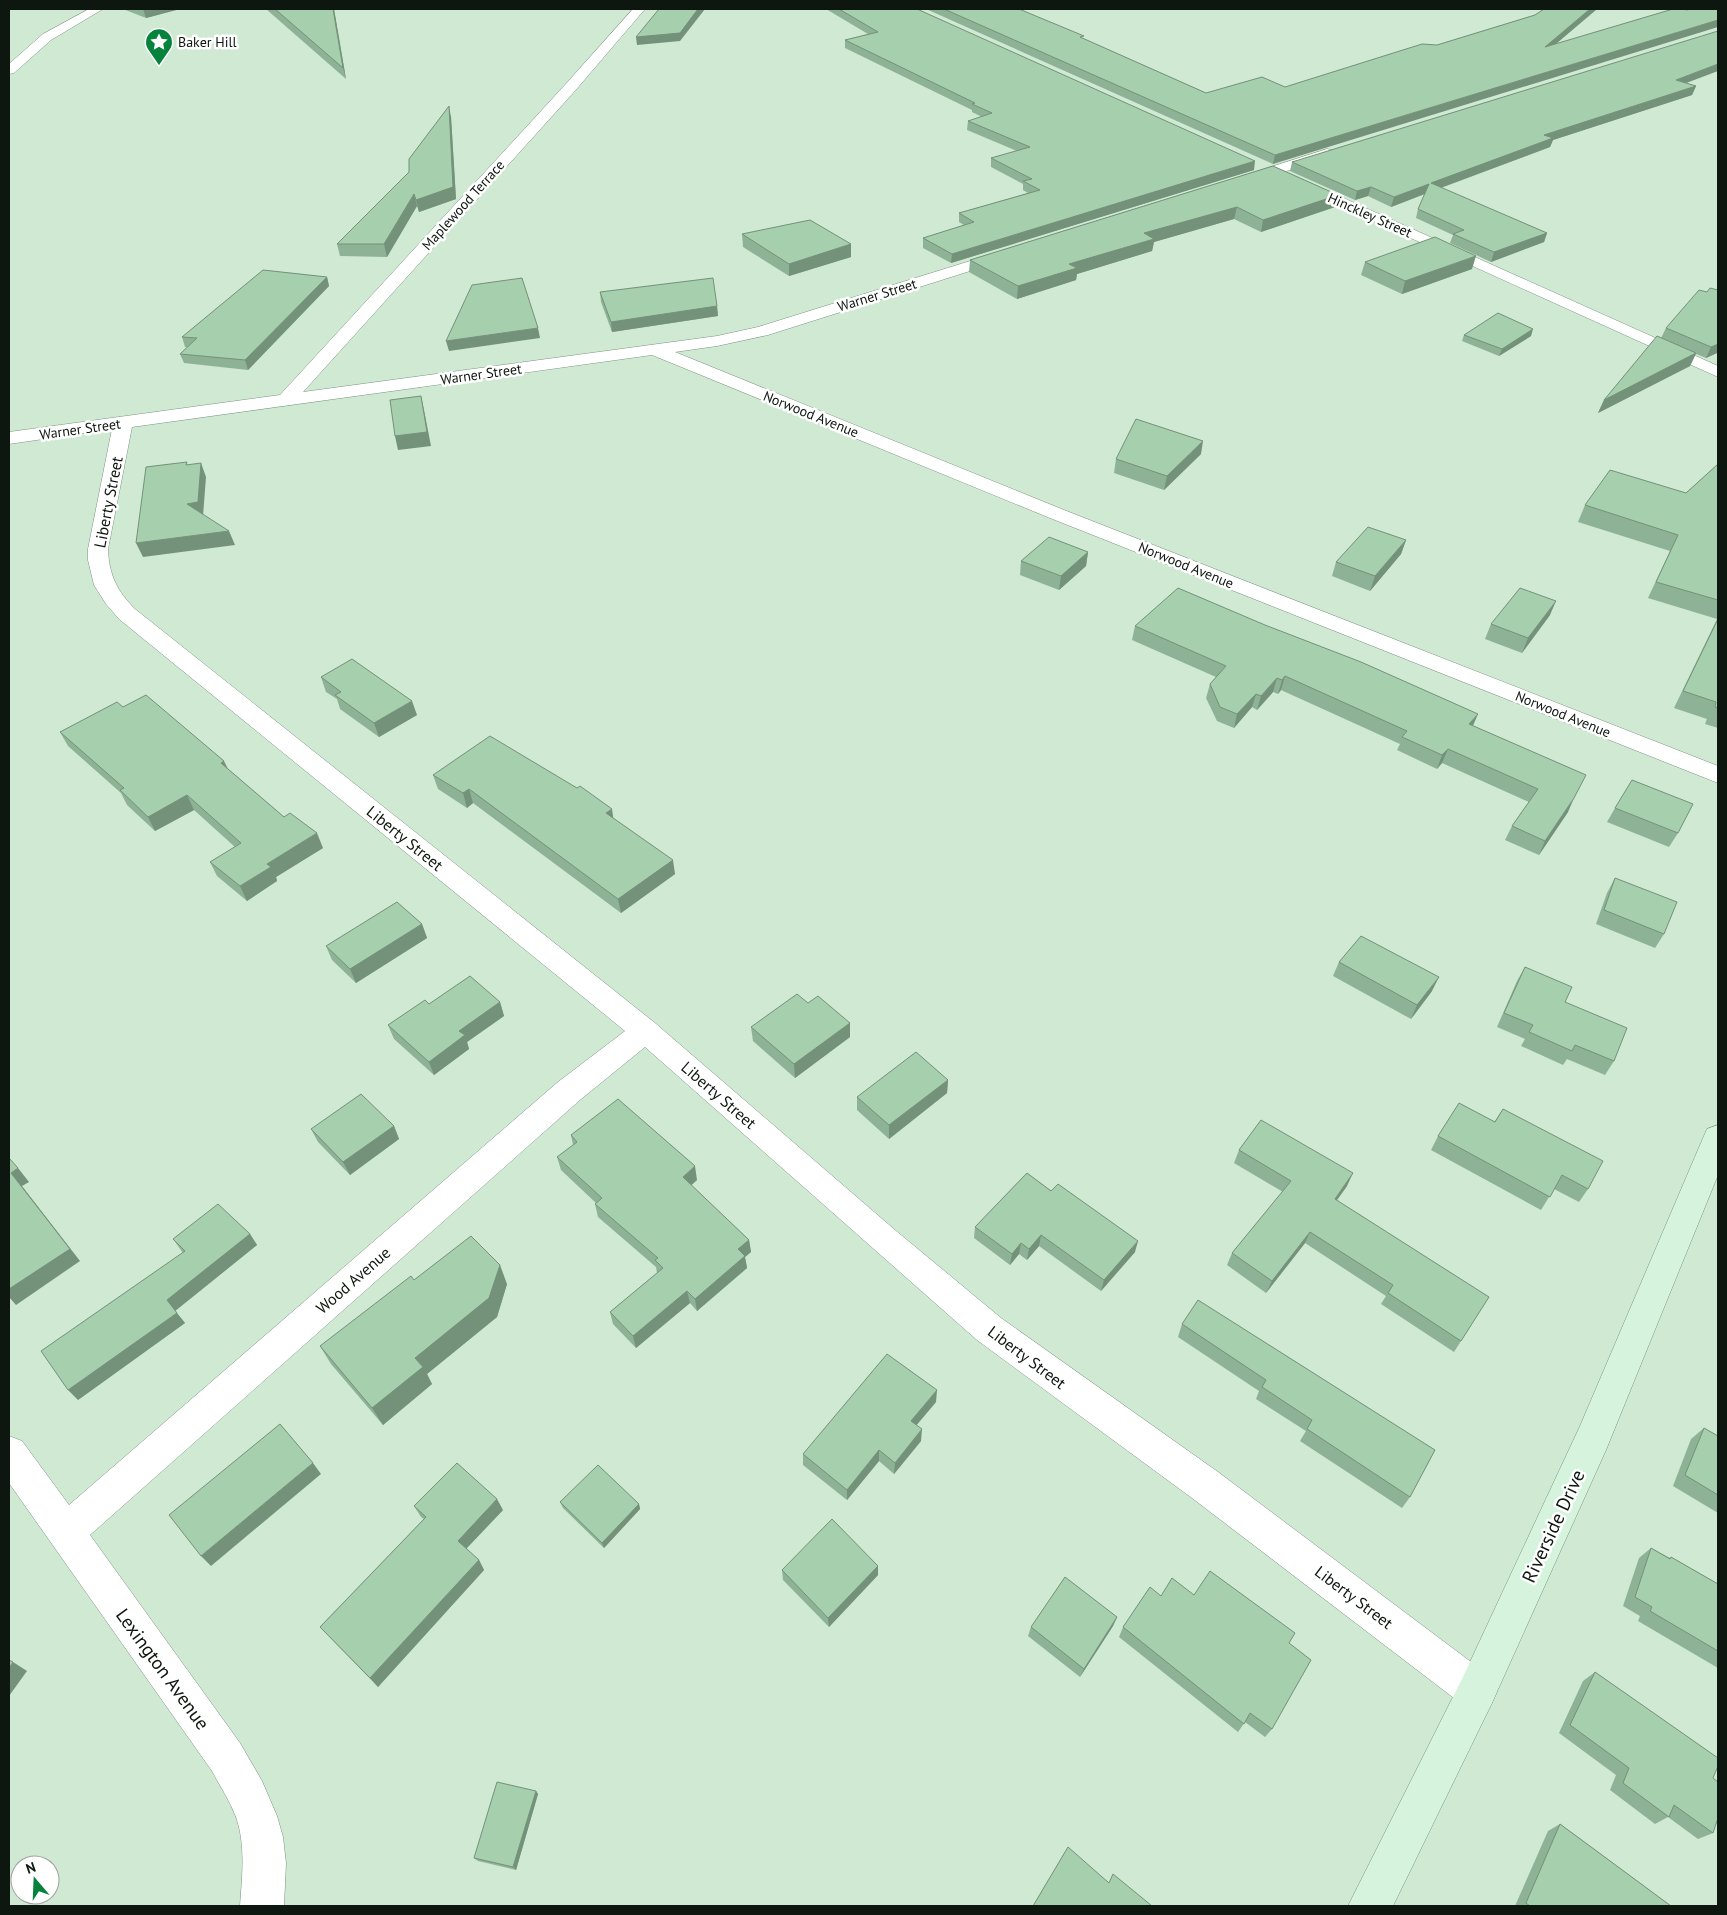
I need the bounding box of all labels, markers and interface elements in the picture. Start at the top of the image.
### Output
place icon: Baker Hill [144,27,174,66]
place label: Baker Hill [178,33,237,51]
street label: Maplewood Terrace [418,156,508,254]
street label: Hinckley Street [1325,188,1415,242]
street label: Warner Street [835,274,919,316]
street label: Warner Street [439,359,523,389]
street label: Norwood Avenue [761,387,861,441]
street label: Warner Street [38,414,122,444]
street label: Liberty Street [89,454,127,549]
street label: Norwood Avenue [1136,538,1236,592]
street label: Norwood Avenue [1513,687,1613,741]
street label: Liberty Street [363,801,448,875]
street label: Liberty Street [677,1057,761,1133]
street label: Wood Avenue [312,1242,394,1318]
street label: Liberty Street [984,1321,1070,1393]
street label: Riverside Drive [1516,1466,1590,1586]
street label: Liberty Street [1311,1561,1397,1633]
street label: Lexington Avenue [111,1604,215,1734]
north arrow [10,1855,60,1905]
text: N [23,1858,38,1878]

